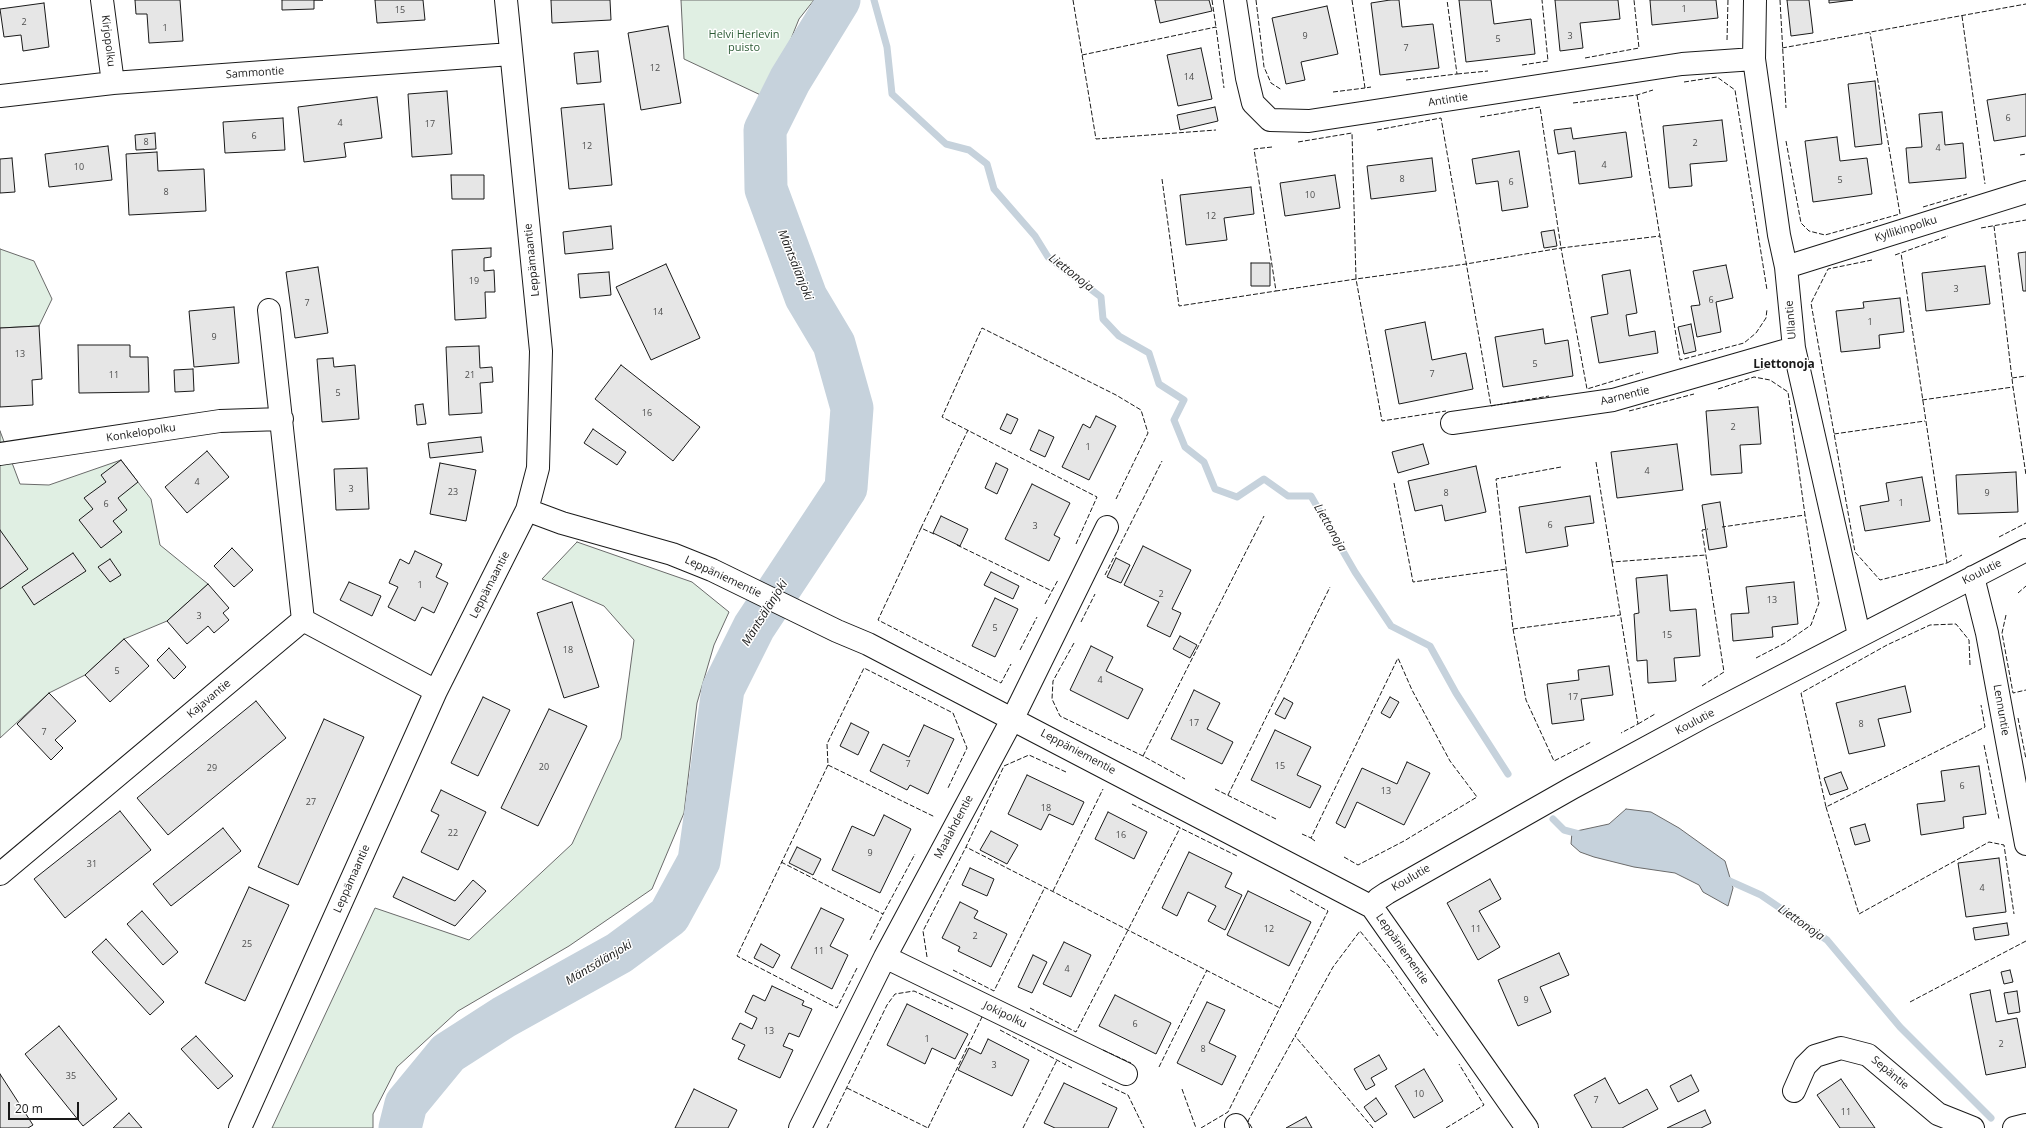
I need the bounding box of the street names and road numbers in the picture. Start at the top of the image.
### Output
street label: Kirjopolku [98,14,118,68]
street label: Sammontie [225,64,285,82]
street label: Antintie [1427,90,1469,110]
street label: Kyllikinpolku [1873,213,1939,245]
street label: Leppämaantie [522,223,542,297]
street label: Ullantie [1783,300,1799,340]
street label: Aarnentie [1599,384,1651,408]
street label: Konkelopolku [105,421,177,445]
street label: Leppämaantie [467,549,513,621]
street label: Leppäniementie [683,553,763,601]
street label: Koulutie [1960,556,2004,588]
street label: Kajavantie [184,677,234,721]
street label: Lennuntie [1990,683,2012,737]
street label: Koulutie [1673,706,1717,738]
street label: Leppäniementie [1038,727,1118,777]
street label: Maalahdentie [932,793,976,861]
street label: Leppämaantie [331,843,373,915]
street label: Koulutie [1389,862,1433,894]
street label: Leppäniementie [1373,911,1431,987]
street label: Jokipolku [981,999,1029,1031]
street label: Sepäntie [1869,1054,1911,1092]

